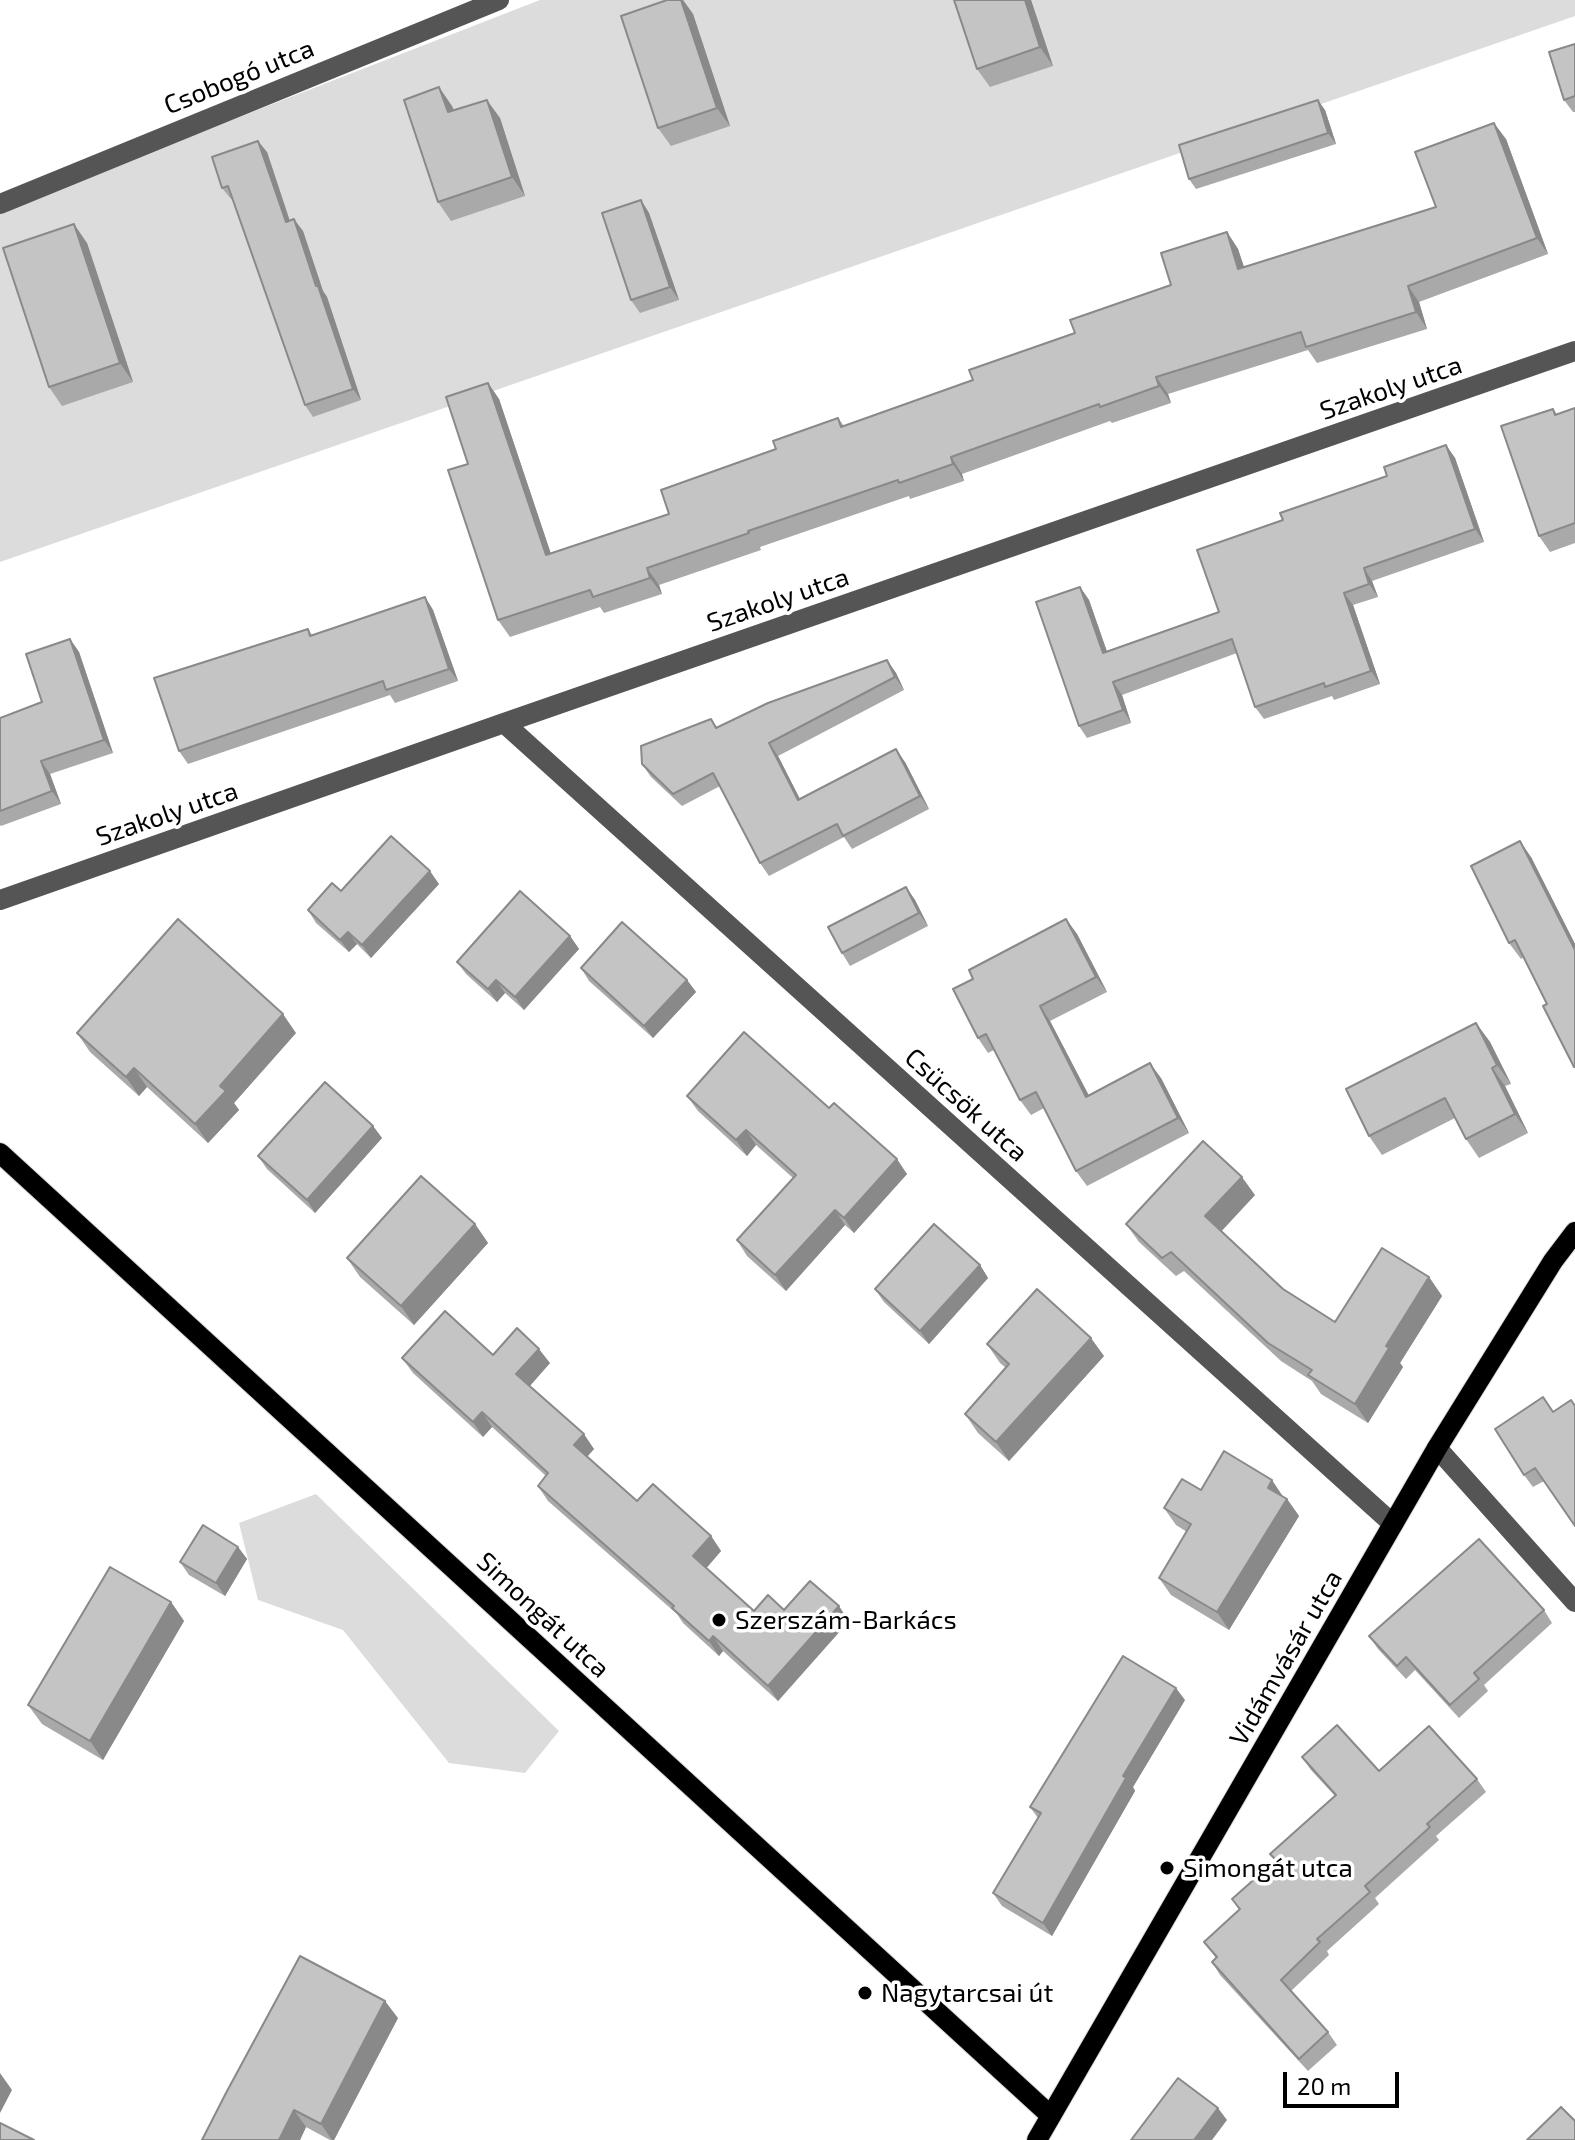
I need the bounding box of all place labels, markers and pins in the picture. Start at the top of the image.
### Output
place label: Szerszám-Barkács [735,1604,957,1636]
marker: Szerszám-Barkács [710,1611,728,1629]
place label: Simongát utca [1183,1852,1353,1884]
marker: Simongát utca [1158,1859,1176,1877]
place label: Nagytarcsai út [881,1977,1053,2009]
marker: Nagytarcsai út [856,1984,874,2002]

